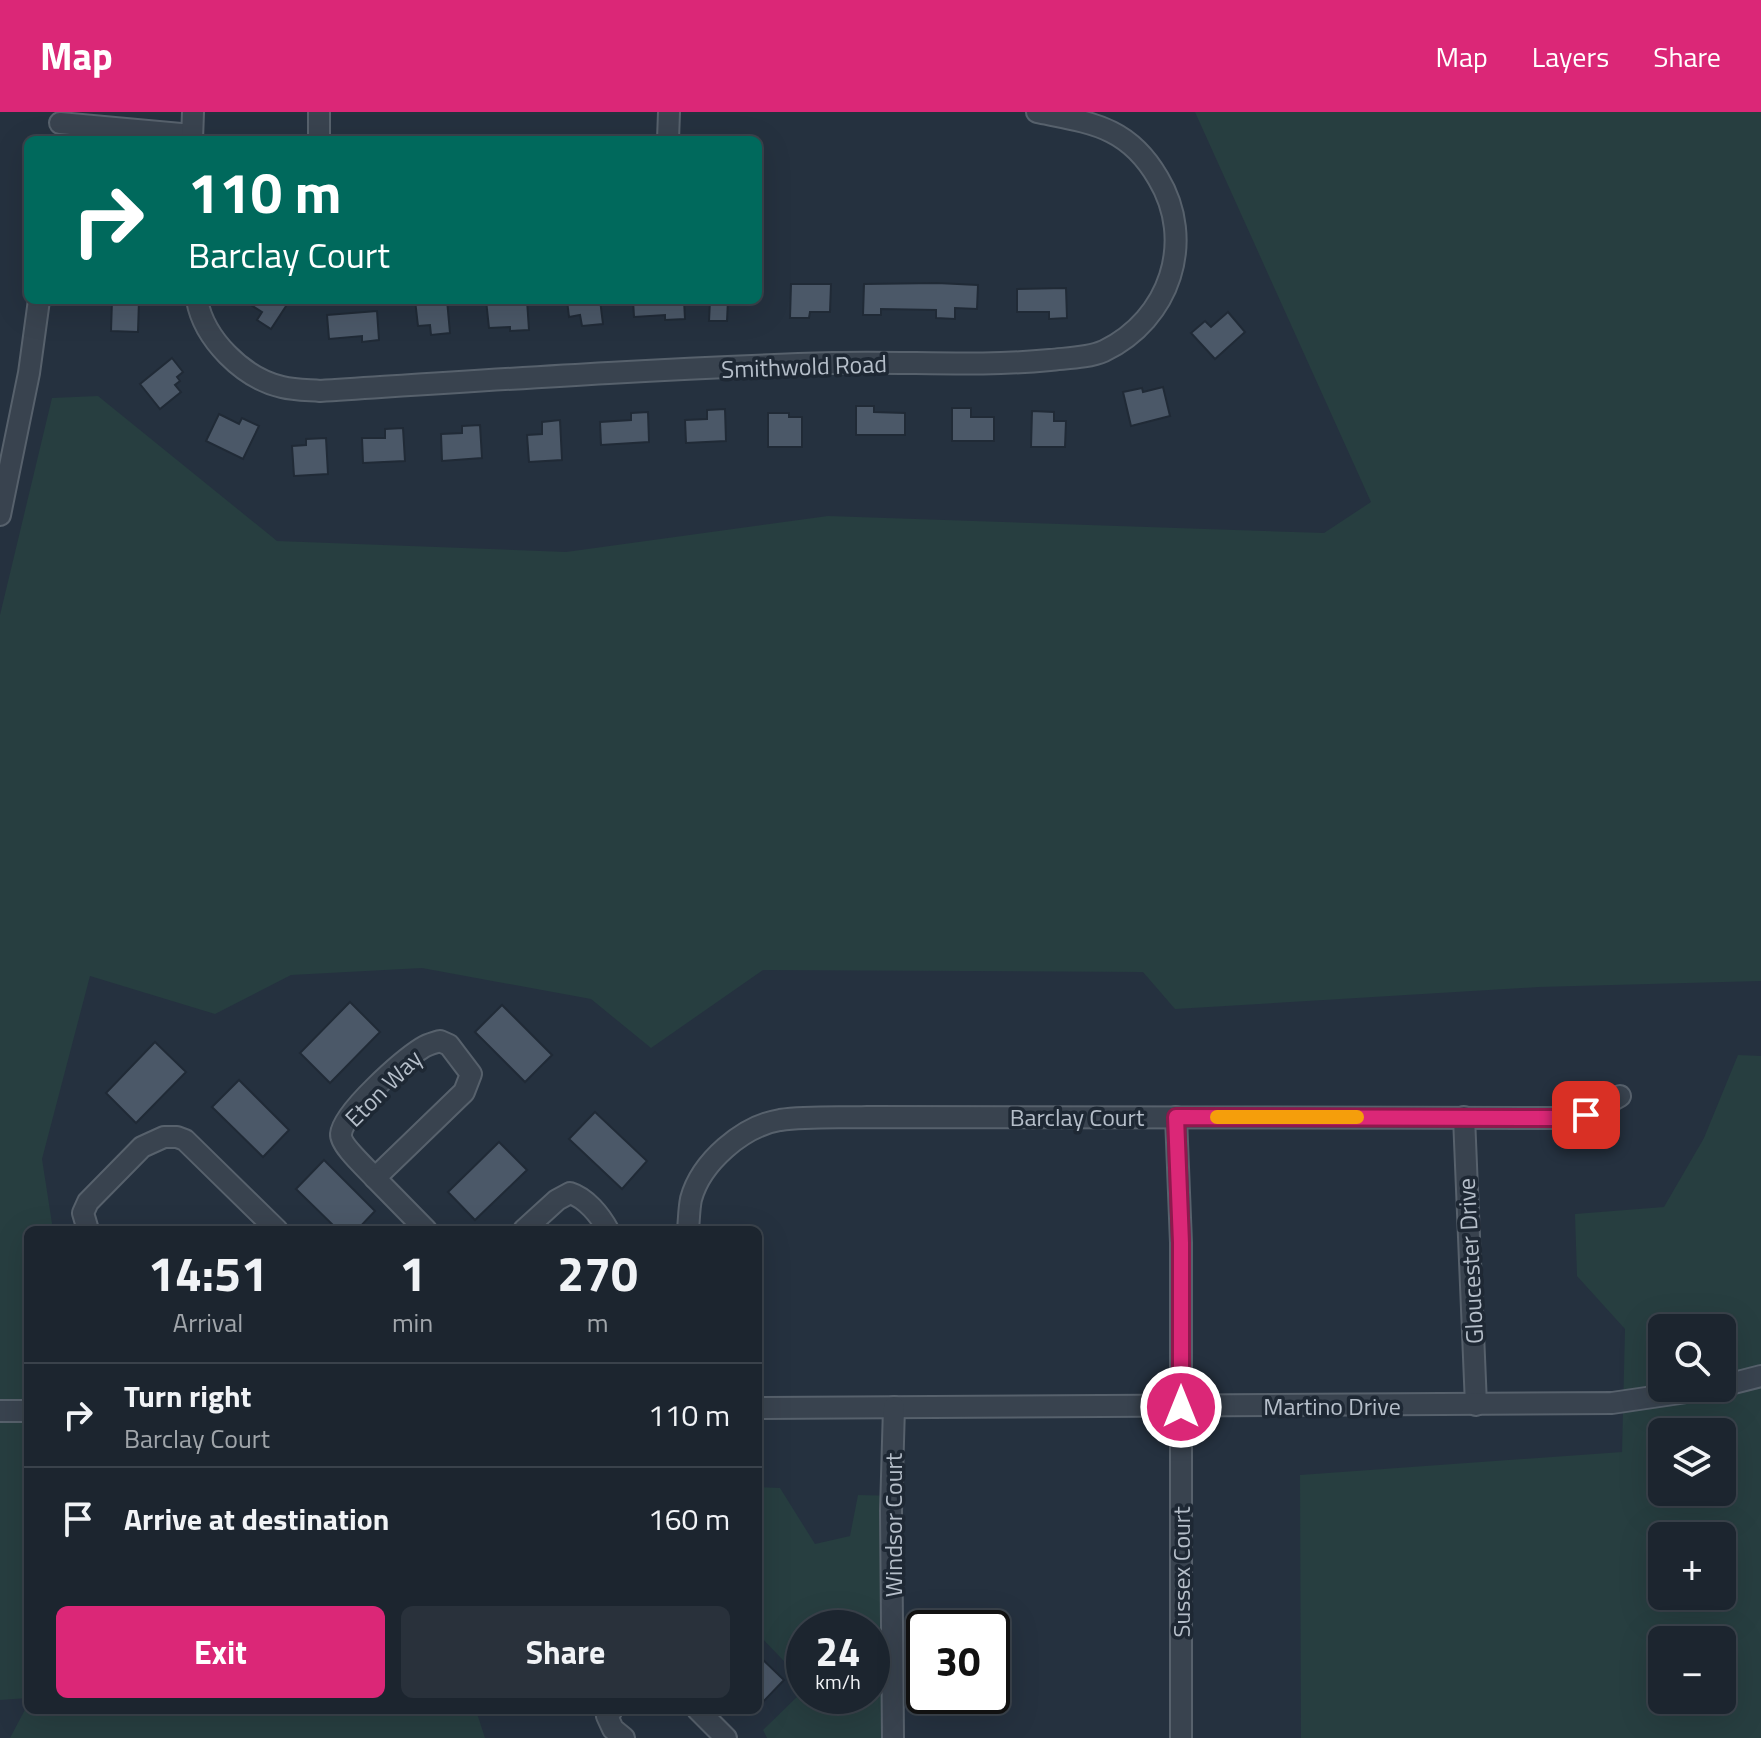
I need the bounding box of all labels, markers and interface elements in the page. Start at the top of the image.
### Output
text: Map [40,27,113,85]
text: Map [1435,35,1488,78]
text: Layers [1532,35,1609,78]
text: Share [1653,35,1721,78]
text: 110 m [188,150,341,235]
icon: right [56,168,160,272]
text: Barclay Court [188,227,390,282]
street label: Smithwold Road [721,345,887,387]
street label: Eton Way [336,1041,430,1135]
pin [1552,1081,1620,1149]
icon: arrive [1564,1093,1608,1137]
street label: Barclay Court [1010,1099,1145,1135]
street label: Gloucester Drive [1448,1177,1492,1345]
text: 14:51 [148,1237,268,1310]
text: 1 [399,1237,426,1310]
text: 270 [557,1237,638,1310]
text: Arrival [173,1303,243,1342]
text: min [392,1303,433,1342]
text: m [587,1303,609,1342]
map controls [1648,1314,1736,1714]
button: search [1648,1314,1736,1402]
position arrow [1139,1365,1223,1449]
text: Turn right [124,1373,252,1419]
street label: Martino Drive [1263,1388,1401,1424]
text: 110 m [648,1392,730,1438]
icon: right [56,1393,100,1437]
button: layers [1648,1418,1736,1506]
text: Barclay Court [124,1419,270,1458]
street label: Windsor Court [875,1452,911,1597]
text: Arrive at destination [124,1496,389,1542]
text: 160 m [648,1496,730,1542]
icon: arrive [56,1497,100,1541]
street label: Sussex Court [1163,1506,1199,1638]
button: + [1648,1522,1736,1610]
button: Exit [56,1606,385,1698]
button: Share [401,1606,730,1698]
speed limit sign: 30 [906,1610,1010,1714]
text: 24 [816,1621,860,1682]
button: − [1648,1626,1736,1714]
text: km/h [815,1666,861,1697]

